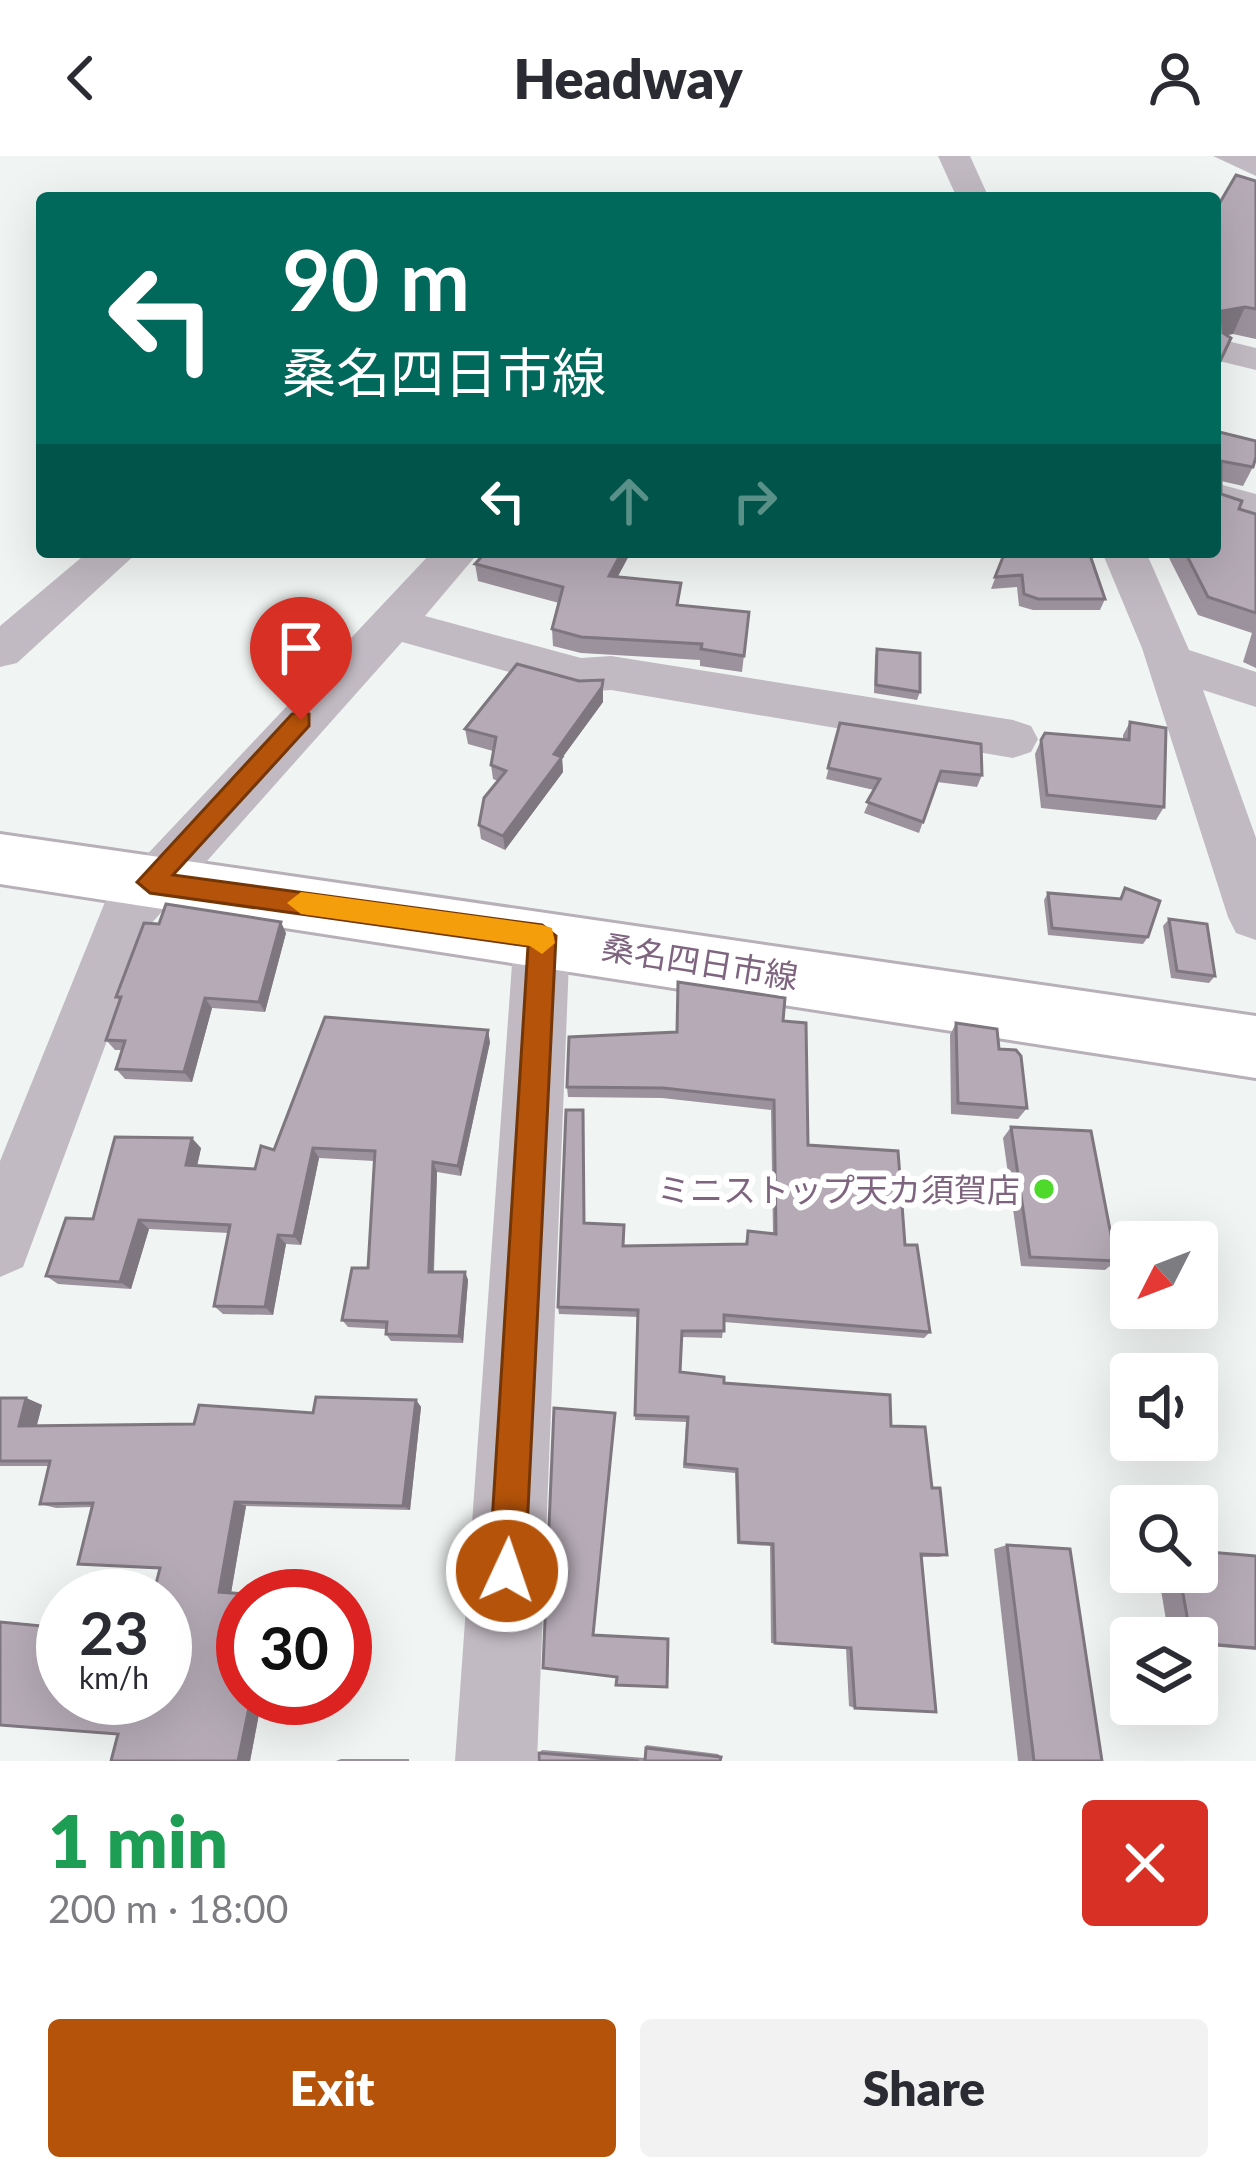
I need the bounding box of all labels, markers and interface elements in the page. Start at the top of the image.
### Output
icon: back [48,45,114,111]
icon: person [1142,45,1208,111]
text: Headway [513,46,743,111]
text: 90 m [282,228,470,329]
icon: left [84,240,240,396]
text: 桑名四日市線 [282,340,606,405]
icon: left [470,468,536,534]
icon: ahead [596,468,662,534]
icon: right [722,468,788,534]
pin [250,597,352,720]
icon: arrive [268,615,334,681]
street label: 桑名四日市線 [599,926,801,996]
place label: ミニストップ天カ須賀店 [657,1169,1020,1209]
marker: ミニストップ天カ須賀店 [1031,1176,1057,1202]
north arrow [1110,1221,1218,1329]
map controls [1110,1221,1218,1725]
button: sound [1110,1353,1218,1461]
button: search [1110,1485,1218,1593]
position arrow [444,1508,570,1634]
speed limit sign: 30 [216,1569,372,1725]
text: 23 [79,1596,149,1668]
button: layers [1110,1617,1218,1725]
text: km/h [79,1659,149,1695]
text: 1 min [48,1797,228,1883]
button: close [1082,1800,1208,1926]
text: 200 m · 18:00 [48,1885,288,1931]
button: Exit [48,2019,616,2157]
button: Share [640,2019,1208,2157]

